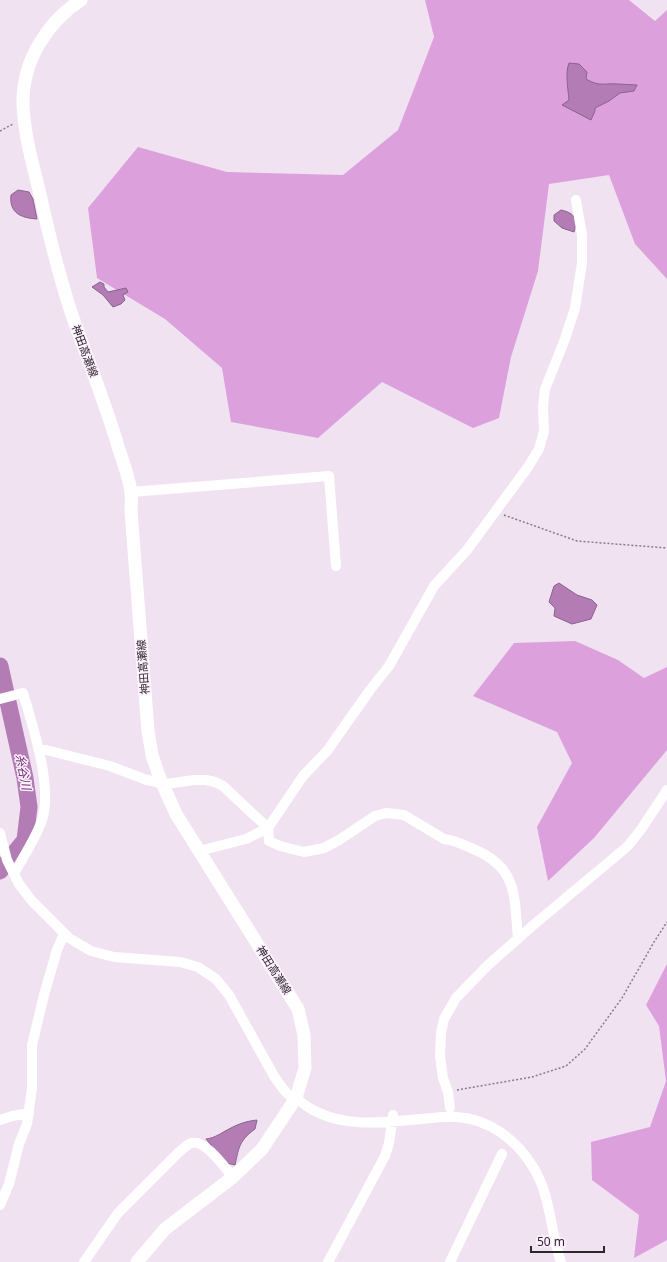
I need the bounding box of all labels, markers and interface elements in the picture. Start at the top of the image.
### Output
street label: 神田高瀬線 [69,322,102,379]
street label: 神田高瀬線 [133,639,152,695]
water label: 糸谷川 [12,753,36,793]
street label: 神田高瀬線 [253,942,295,997]
scale bar [531,1228,604,1254]
text: 50 m [537,1233,565,1250]

